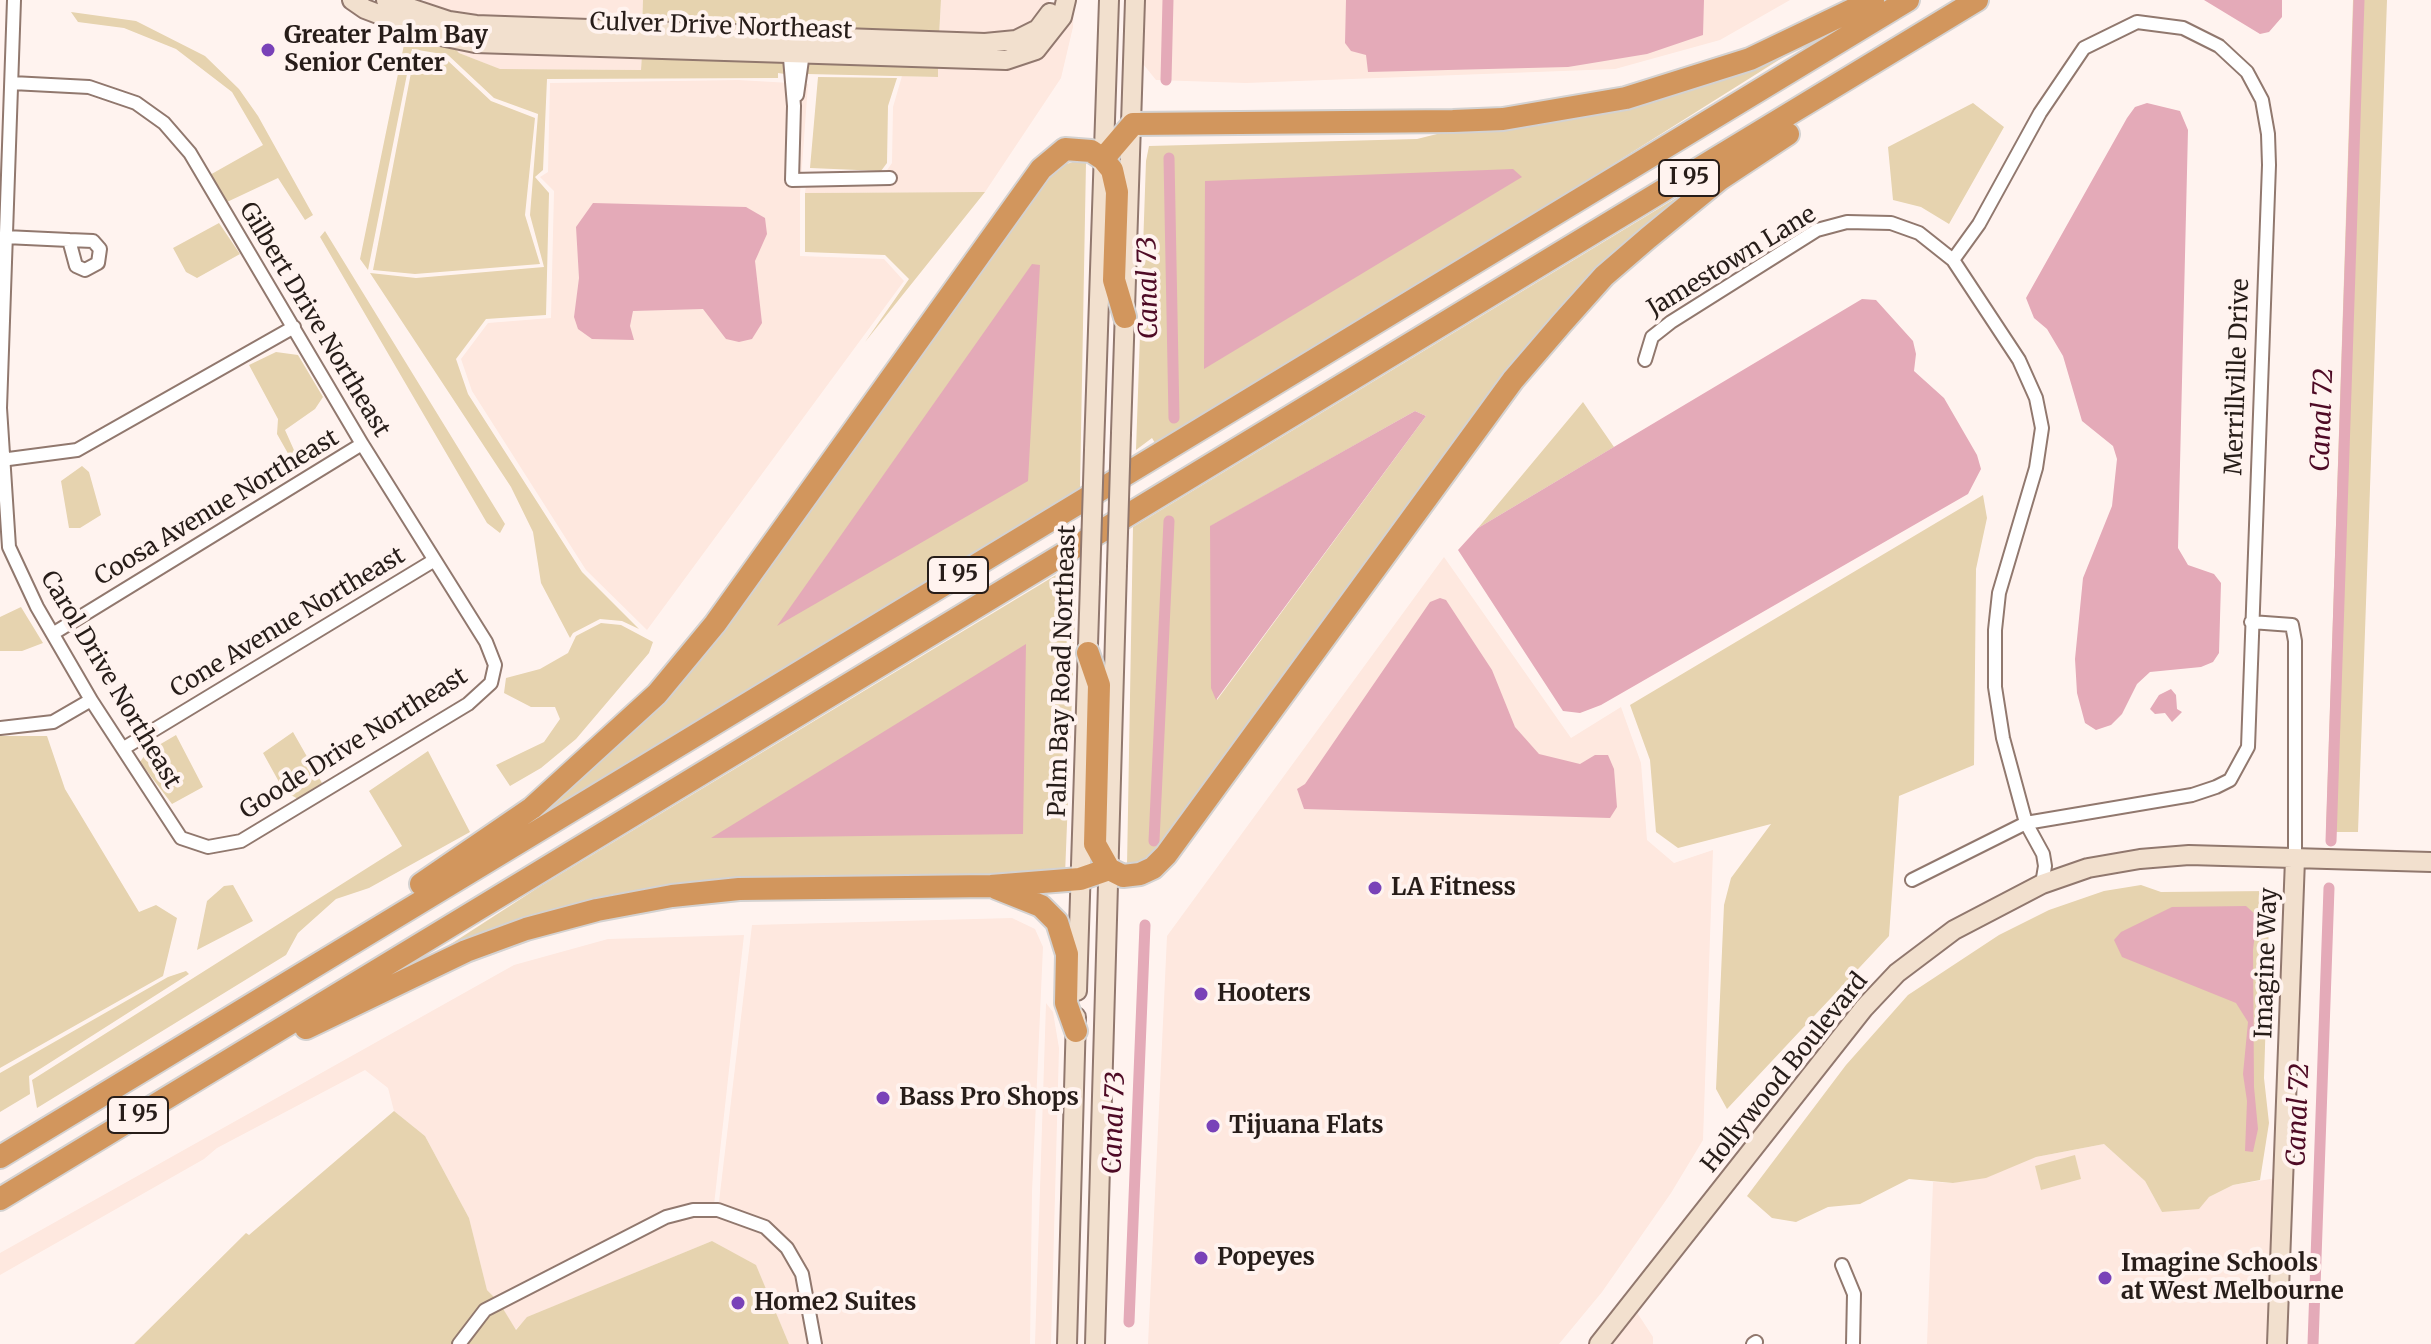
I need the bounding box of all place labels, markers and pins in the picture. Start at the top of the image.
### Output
place label: Greater Palm Bay Senior Center [284,22,488,78]
marker: Greater Palm Bay Senior Center [259,41,277,59]
place label: LA Fitness [1391,874,1516,902]
marker: LA Fitness [1366,879,1384,897]
place label: Hooters [1217,980,1311,1008]
marker: Hooters [1192,985,1210,1003]
place label: Bass Pro Shops [899,1084,1079,1112]
marker: Bass Pro Shops [874,1089,892,1107]
place label: Tijuana Flats [1229,1112,1384,1140]
marker: Tijuana Flats [1204,1117,1222,1135]
place label: Popeyes [1217,1244,1315,1272]
marker: Popeyes [1192,1249,1210,1267]
place label: Imagine Schools at West Melbourne [2121,1250,2344,1306]
marker: Imagine Schools at West Melbourne [2096,1269,2114,1287]
place label: Home2 Suites [754,1289,916,1317]
marker: Home2 Suites [729,1294,747,1312]

